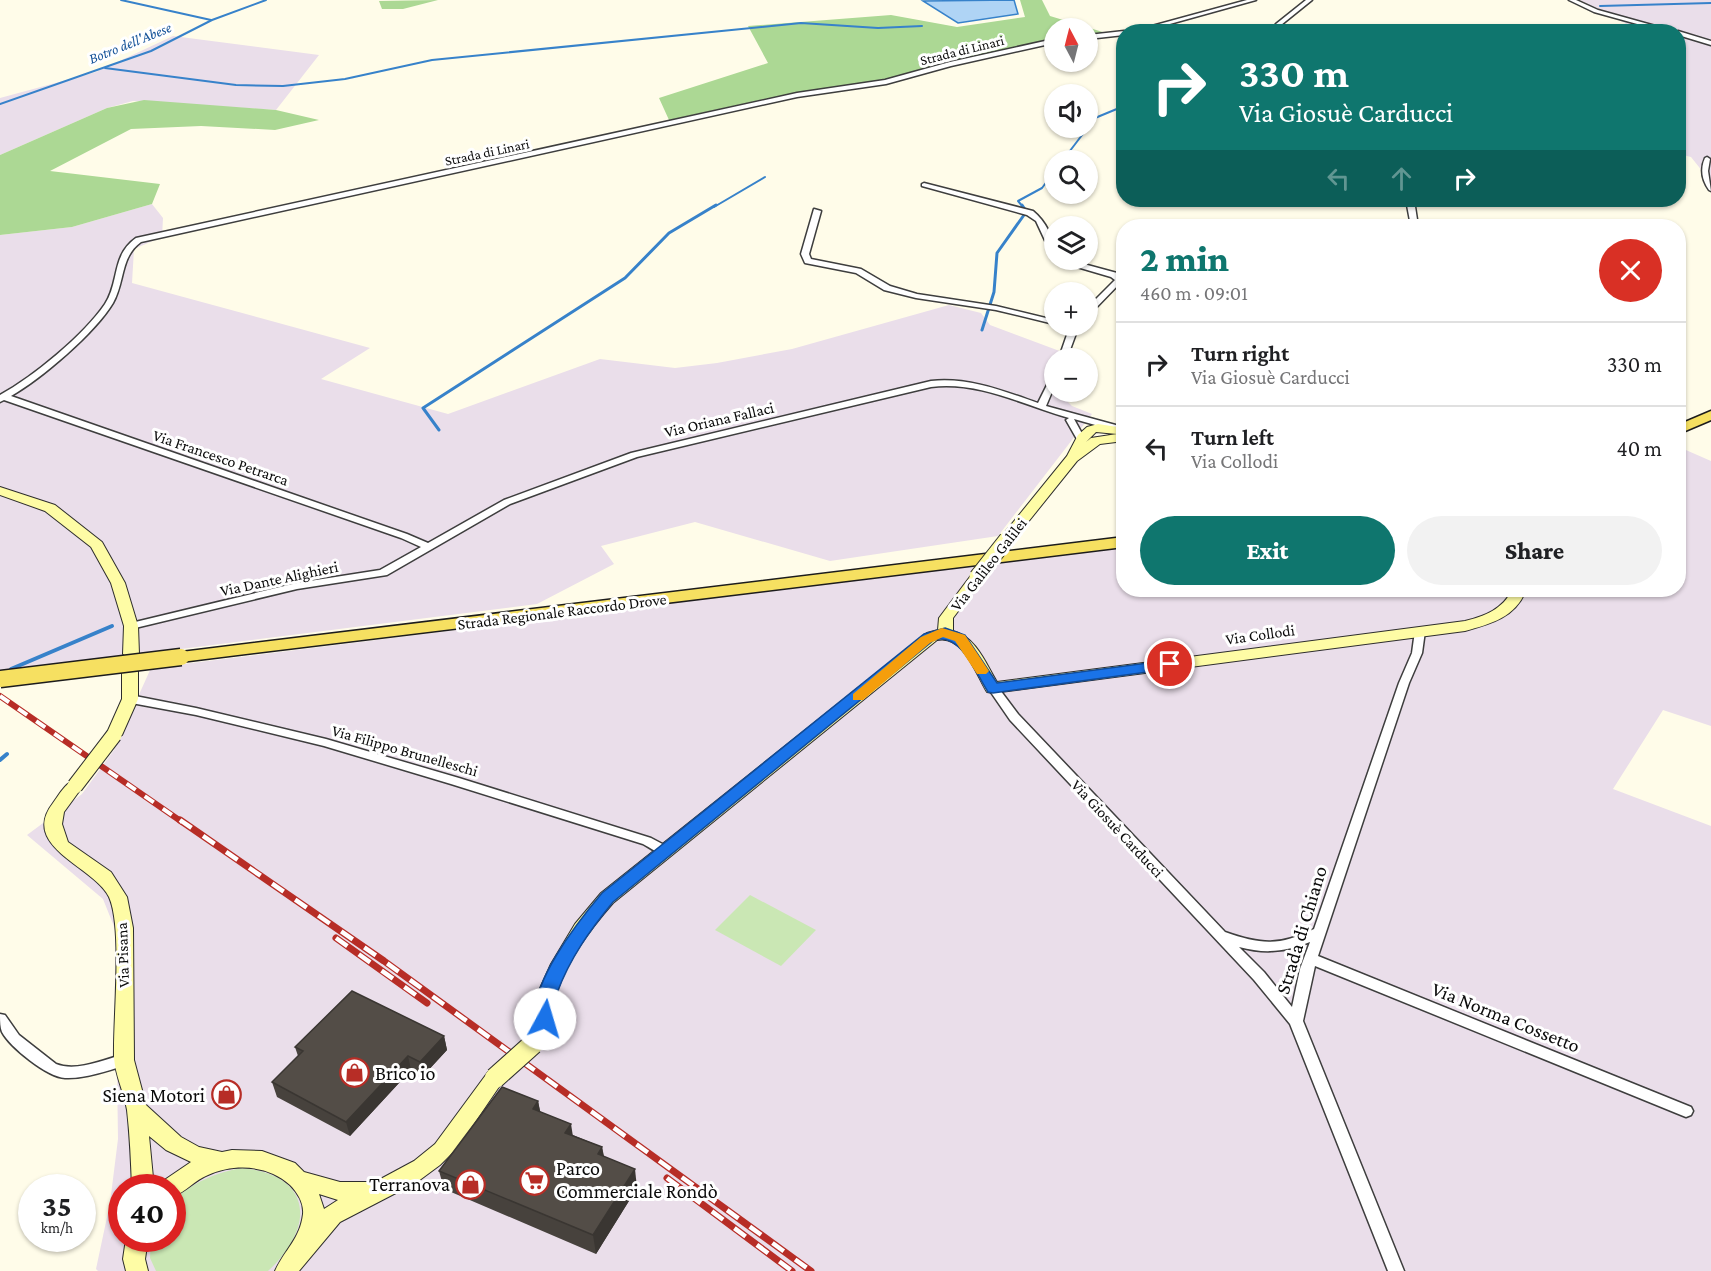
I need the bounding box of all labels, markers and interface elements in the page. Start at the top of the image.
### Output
north arrow [1044,18,1098,72]
map controls [1044,18,1098,402]
water label: Botro dell'Abese [86,19,174,67]
street label: Strada di Linari [918,32,1006,68]
icon: right [1140,48,1218,126]
text: 330 m [1239,49,1349,96]
button: sound [1044,84,1098,138]
text: Via Giosuè Carducci [1239,98,1453,128]
street label: Strada di Linari [443,135,531,169]
button: search [1044,150,1098,204]
icon: left [1322,162,1355,195]
icon: ahead [1385,162,1418,195]
icon: right [1448,162,1481,195]
button: layers [1044,216,1098,270]
text: 2 min [1140,239,1229,279]
button: close [1599,239,1662,302]
button: + [1044,282,1098,336]
text: 460 m · 09:01 [1140,282,1248,304]
text: Turn right [1191,341,1289,366]
button: − [1044,348,1098,402]
icon: right [1140,348,1173,381]
text: 330 m [1607,352,1662,377]
text: Via Giosuè Carducci [1191,366,1350,388]
street label: Via Oriana Fallaci [663,399,776,440]
text: Turn left [1191,425,1274,450]
street label: Via Francesco Petrarca [151,426,291,489]
icon: left [1140,432,1173,465]
text: 40 m [1617,436,1662,461]
text: Via Collodi [1191,450,1278,472]
street label: Via Galileo Galilei [947,515,1030,614]
button: Exit [1140,516,1395,585]
button: Share [1407,516,1662,585]
street label: Via Dante Alighieri [219,558,340,600]
street label: Strada Regionale Raccordo Drove [457,590,668,634]
street label: Via Collodi [1224,621,1296,648]
pin [1144,638,1195,689]
icon: arrive [1153,647,1186,680]
street label: Via Filippo Brunelleschi [330,721,480,780]
street label: Via Giosuè Carducci [1068,776,1167,881]
street label: Strada di Chiano [1271,863,1331,997]
street label: Via Pisana [113,921,132,988]
street label: Via Norma Cossetto [1429,977,1583,1057]
position arrow [513,987,577,1051]
shop icon: Brico io [338,1057,370,1089]
place label: Brico io [375,1062,435,1084]
shop icon: Siena Motori [210,1079,242,1111]
place label: Siena Motori [103,1084,205,1106]
place label: Parco Commerciale Rondò [556,1157,718,1202]
supermarket icon: Parco Commerciale Rondò [519,1164,551,1196]
shop icon: Terranova [455,1168,487,1200]
place label: Terranova [369,1173,450,1195]
speed limit sign: 40 [108,1174,186,1252]
text: 35 [42,1189,72,1222]
text: km/h [41,1220,73,1236]

